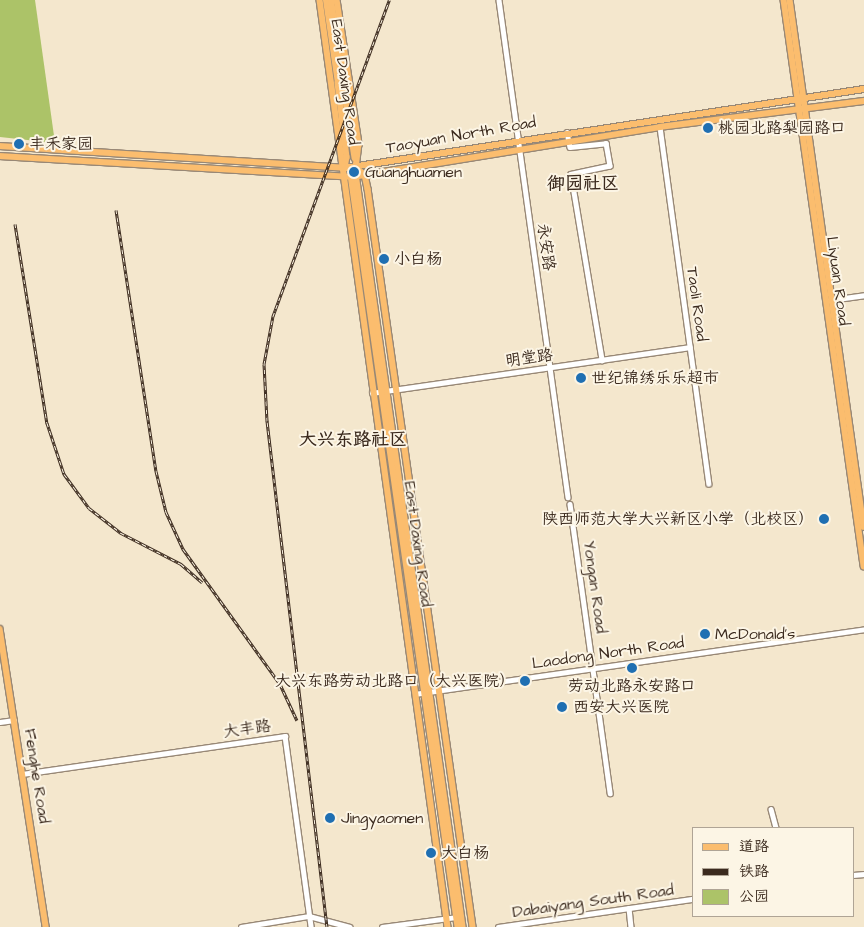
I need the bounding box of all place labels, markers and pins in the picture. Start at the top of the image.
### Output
place label: 桃园北路梨园路口 [718,118,846,138]
marker: 桃园北路梨园路口 [702,122,714,134]
place label: 丰禾家园 [29,134,93,154]
marker: 丰禾家园 [13,138,25,150]
place label: Guanghuamen [365,162,462,182]
marker: Guanghuamen [347,165,361,179]
place label: 小白杨 [394,249,442,269]
marker: 小白杨 [378,253,390,265]
place label: 世纪锦绣乐乐超市 [591,368,719,388]
marker: 世纪锦绣乐乐超市 [575,372,587,384]
place label: 陕西师范大学大兴新区小学（北校区） [542,509,814,529]
marker: 陕西师范大学大兴新区小学（北校区） [818,513,830,525]
place label: McDonald's [715,624,795,644]
marker: McDonald's [699,628,711,640]
marker: 劳动北路永安路口 [626,662,638,674]
place label: 大兴东路劳动北路口（大兴医院） [275,671,515,691]
marker: 大兴东路劳动北路口（大兴医院） [519,675,531,687]
place label: 劳动北路永安路口 [568,676,696,696]
place label: 西安大兴医院 [573,697,669,717]
marker: 西安大兴医院 [555,700,569,714]
place label: Jingyaomen [341,808,423,828]
marker: Jingyaomen [323,811,337,825]
place label: 大白杨 [441,843,489,863]
marker: 大白杨 [425,847,437,859]

